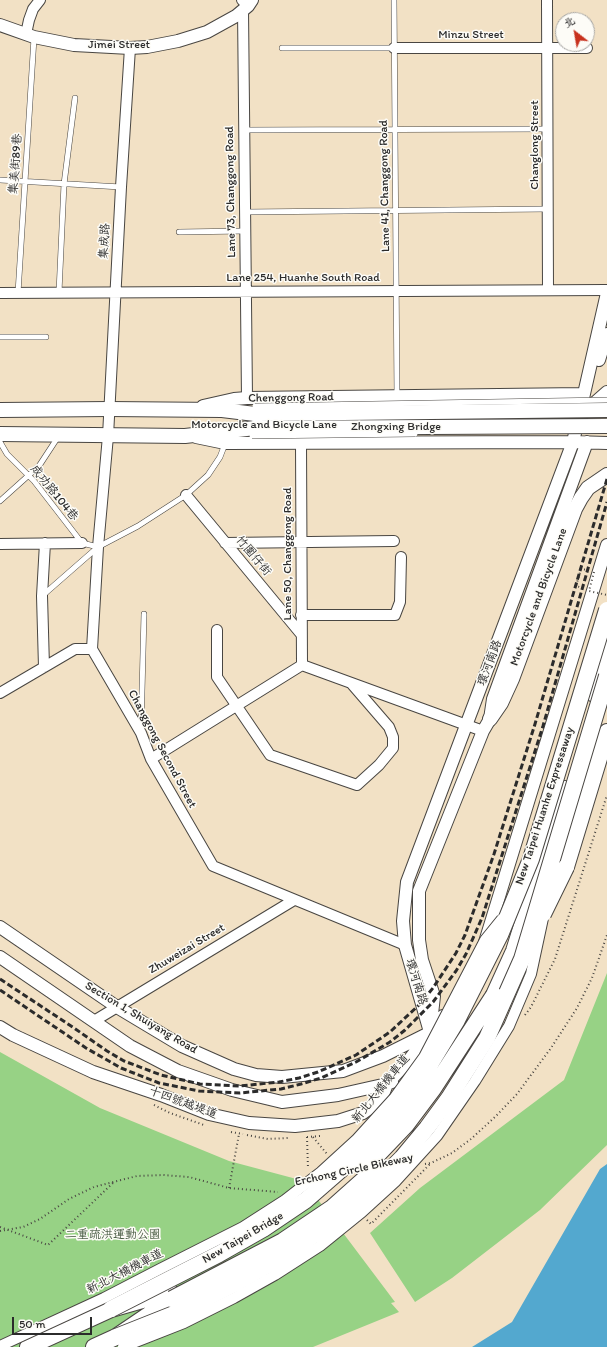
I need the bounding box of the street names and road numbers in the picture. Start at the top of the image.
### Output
street label: Minzu Street [438,28,504,42]
street label: Jimei Street [88,38,150,52]
street label: Changlong Street [528,100,542,190]
street label: Lane 41, Changgong Road [377,120,393,252]
street label: Lane 73, Changgong Road [223,126,239,258]
street label: 集美街89巷 [7,133,25,195]
street label: 集成路 [97,223,113,259]
street label: Lane 254, Huanhe South Road [226,271,380,285]
street label: Chenggong Road [248,390,334,406]
street label: Motorcycle and Bicycle Lane [191,418,337,432]
street label: Zhongxing Bridge [351,420,441,434]
street label: 成功路104巷 [27,462,81,524]
street label: Lane 50, Changgong Road [281,487,295,621]
street label: Motorcycle and Bicycle Lane [507,526,571,668]
street label: 竹圍仔街 [232,533,274,579]
street label: 環河南路 [475,638,505,688]
street label: Changgong Second Street [125,687,199,811]
street label: New Taipei Huanhe Expressaway [513,725,577,887]
street label: Zhuweizai Street [146,921,228,977]
street label: 環河南路 [402,957,430,1007]
street label: Section 1, Shuiyang Road [82,979,200,1057]
street label: 新北大橋機車道 [349,1052,413,1126]
street label: 十四號越堤道 [147,1084,219,1122]
street label: Erchong Circle Bikeway [294,1150,414,1190]
street label: New Taipei Bridge [200,1209,286,1267]
street label: 新北大橋機車道 [84,1247,166,1297]

